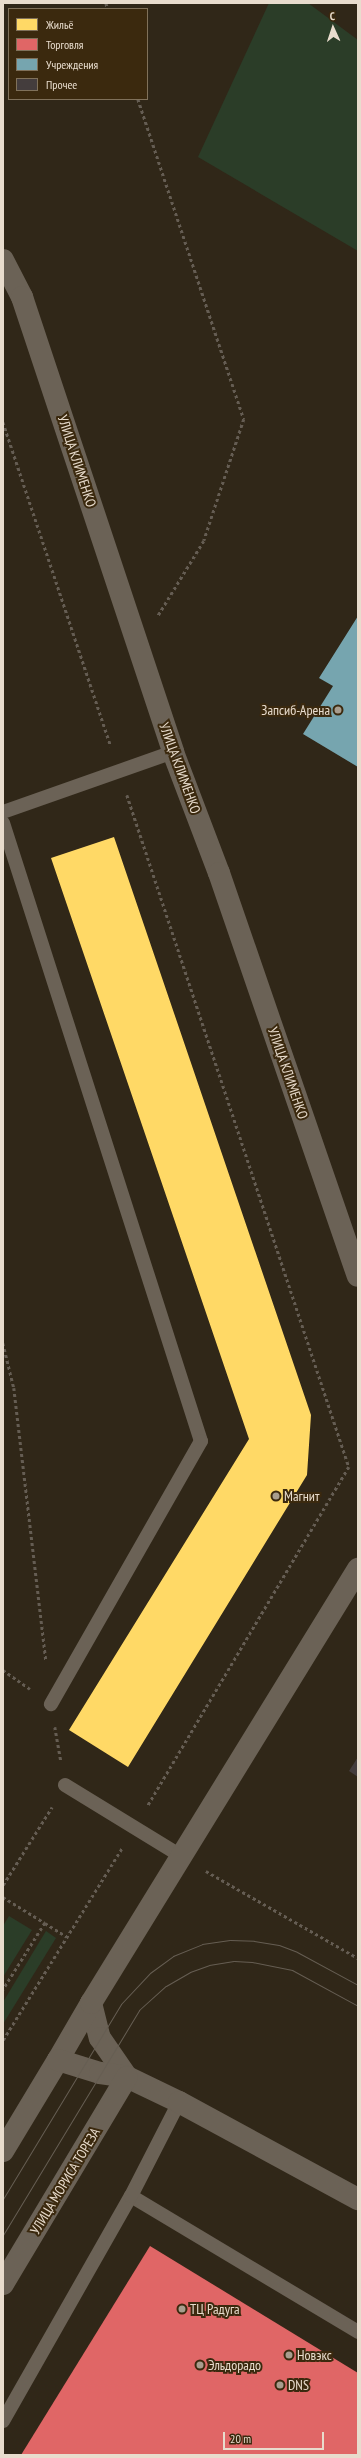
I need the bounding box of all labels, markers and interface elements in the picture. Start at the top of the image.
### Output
legend [8,8,148,100]
north arrow [313,8,353,48]
text: С [329,9,335,23]
text: Жильё [46,17,73,32]
text: Торговля [46,37,84,52]
text: Учреждения [46,57,98,72]
text: Прочее [46,77,77,92]
street label: УЛИЦА КЛИМЕНКО [54,413,100,509]
place label: Запсиб-Арена [261,702,330,718]
marker: Запсиб-Арена [333,705,343,715]
street label: УЛИЦА КЛИМЕНКО [156,720,204,816]
street label: УЛИЦА КЛИМЕНКО [264,1025,312,1121]
place label: Магнит [284,1488,319,1504]
marker: Магнит [271,1491,281,1501]
street label: УЛИЦА МОРИСА ТОРЕЗА [26,2124,104,2238]
place label: ТЦ Радуга [190,2301,240,2317]
marker: ТЦ Радуга [177,2304,187,2314]
place label: Новэкс [297,2347,332,2363]
marker: Новэкс [284,2350,294,2360]
place label: Эльдорадо [208,2357,261,2373]
marker: Эльдорадо [195,2360,205,2370]
place label: DNS [288,2377,309,2393]
marker: DNS [275,2380,285,2390]
scale bar [225,2424,326,2450]
text: 20 m [230,2431,251,2446]

